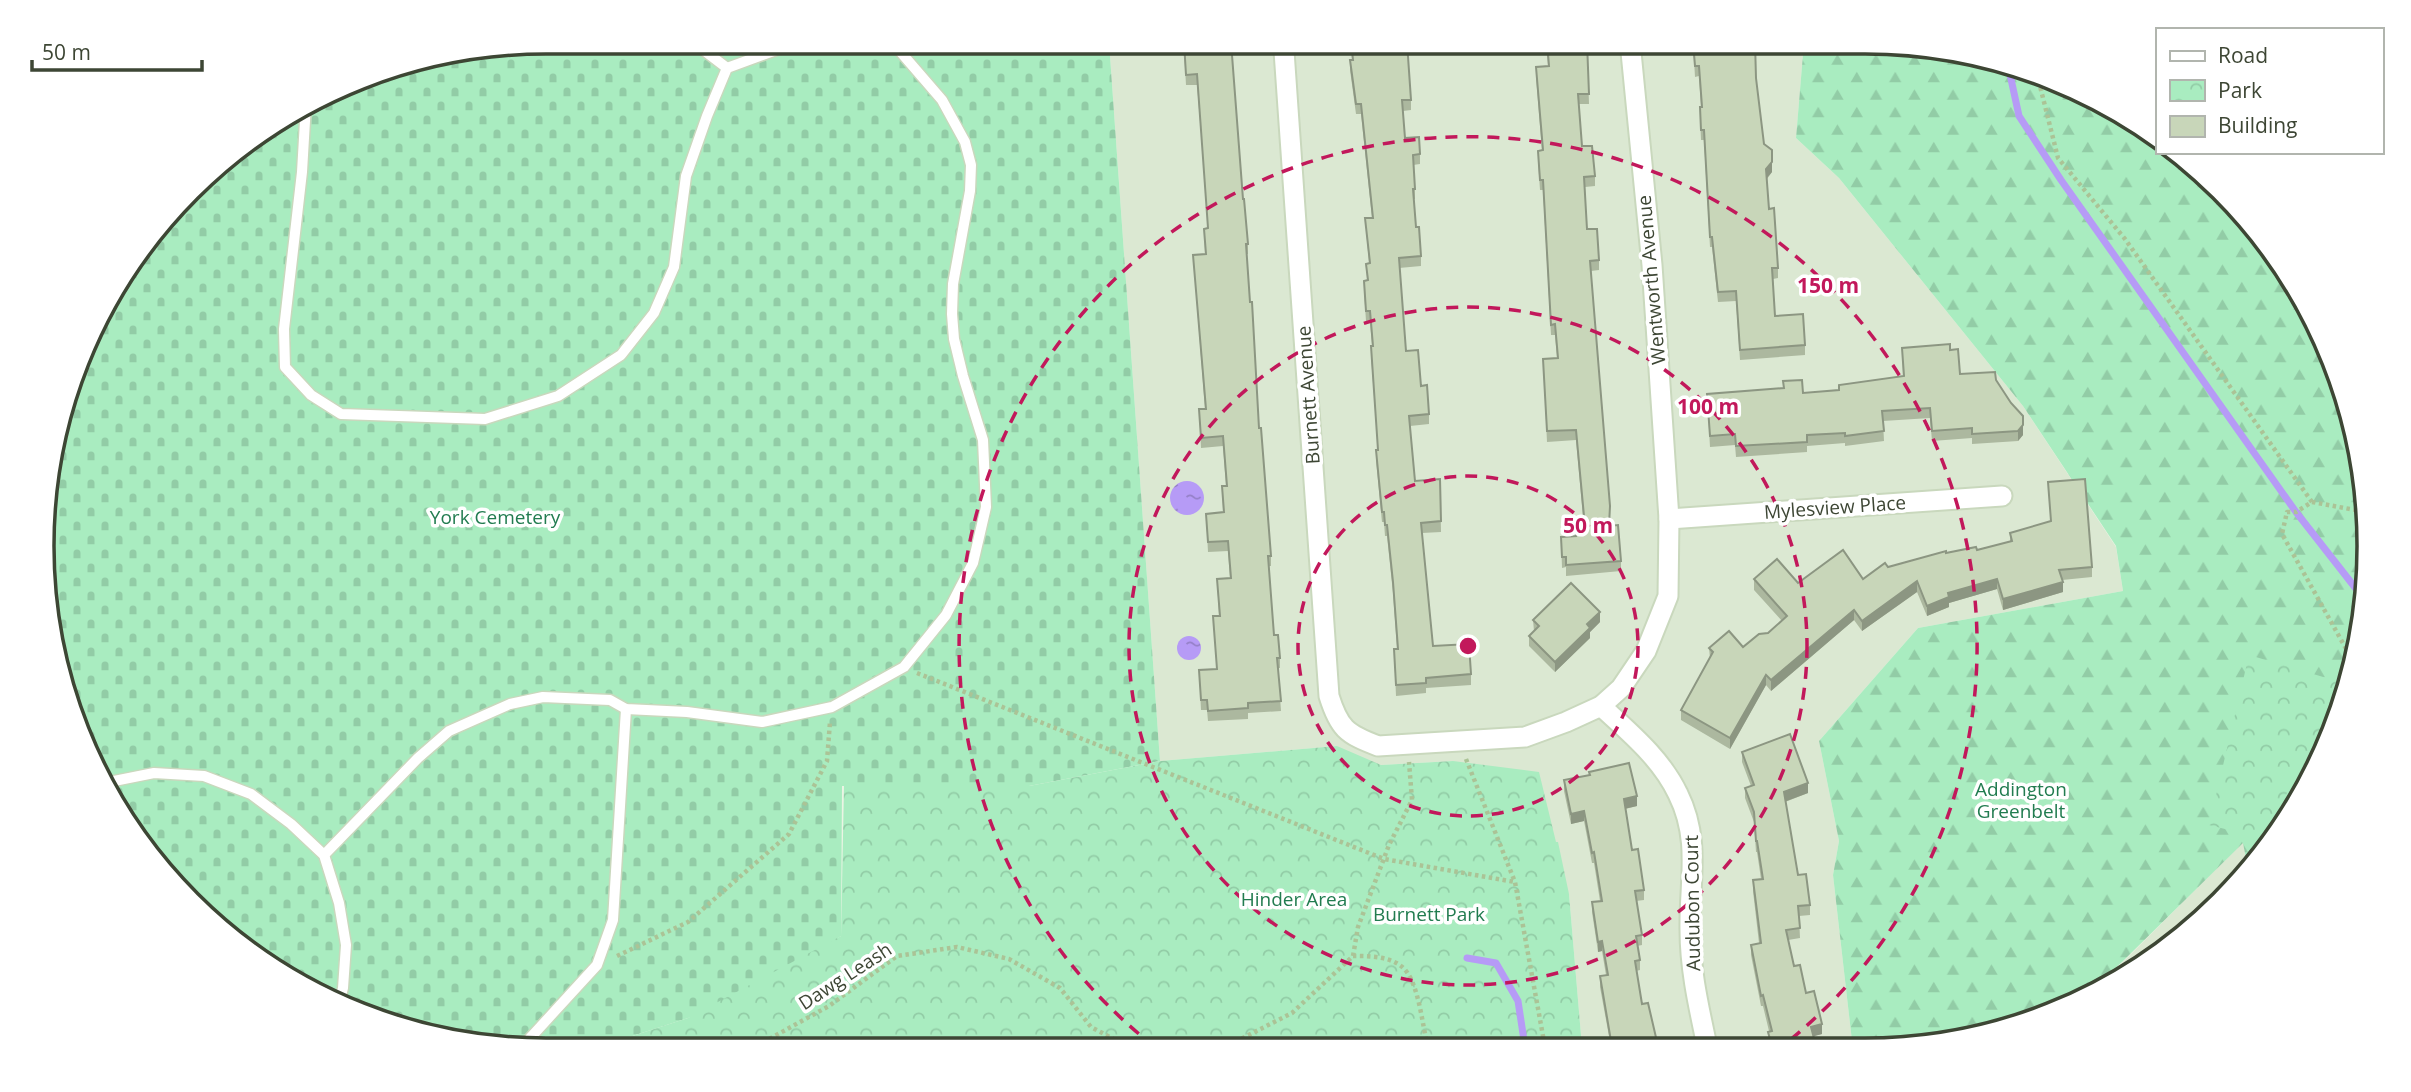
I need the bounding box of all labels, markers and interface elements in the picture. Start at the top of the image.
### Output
scale bar [32,28,201,72]
legend [2156,28,2383,154]
text: 50 m [42,38,91,66]
text: Road [2218,41,2268,69]
text: Park [2218,76,2262,104]
text: Building [2218,111,2297,139]
street label: Wentworth Avenue [1631,194,1671,366]
text: 150 m [1797,271,1859,299]
street label: Burnett Avenue [1290,325,1326,465]
text: 100 m [1677,392,1739,420]
street label: Mylesview Place [1763,489,1907,525]
park label: York Cemetery [430,504,561,530]
text: 50 m [1563,511,1613,539]
centre of rings [1456,634,1480,658]
park label: Addington Greenbelt [1975,776,2067,824]
street label: Audubon Court [1678,834,1706,971]
park label: Hinder Area [1241,886,1347,912]
park label: Burnett Park [1373,901,1485,927]
street label: Dawg Leash [793,936,897,1016]

